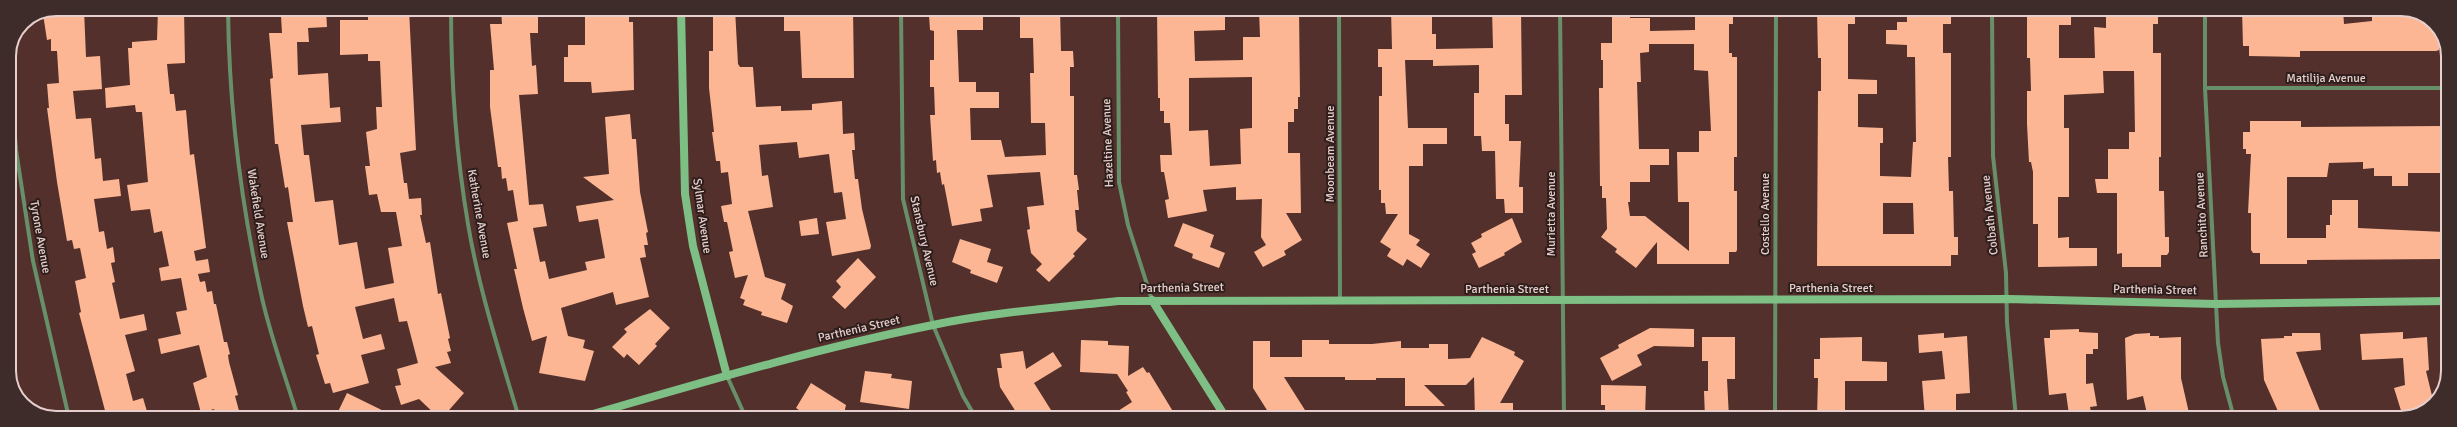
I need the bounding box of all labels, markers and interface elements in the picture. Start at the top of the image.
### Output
street label: Matilija Avenue [2286,71,2366,86]
street label: Hazeltine Avenue [1099,98,1117,188]
street label: Moonbeam Avenue [1323,106,1338,202]
street label: Wakefield Avenue [244,168,272,260]
street label: Katherine Avenue [464,168,494,260]
street label: Murietta Avenue [1544,172,1559,256]
street label: Ranchito Avenue [2192,172,2212,258]
street label: Costello Avenue [1758,173,1773,255]
street label: Colbath Avenue [1978,174,2002,256]
street label: Sylmar Avenue [689,177,715,255]
street label: Stansbury Avenue [906,194,942,288]
street label: Tyrone Avenue [26,199,54,275]
street label: Parthenia Street [1140,280,1224,296]
street label: Parthenia Street [1789,281,1873,296]
street label: Parthenia Street [1465,282,1549,297]
street label: Parthenia Street [2113,282,2197,298]
street label: Parthenia Street [816,312,902,346]

